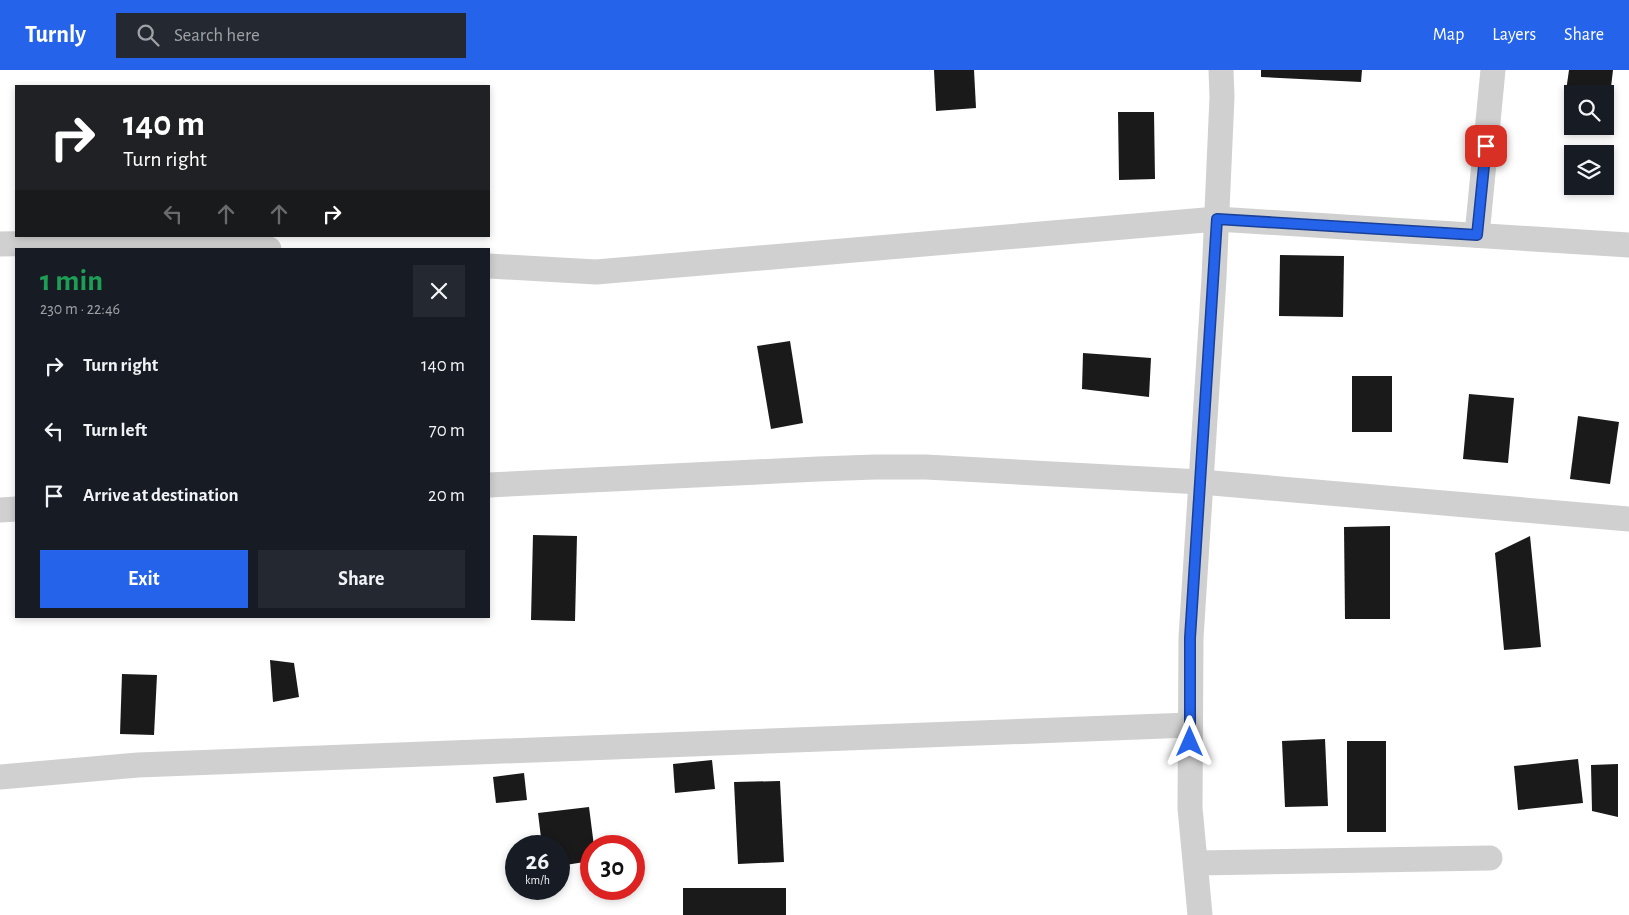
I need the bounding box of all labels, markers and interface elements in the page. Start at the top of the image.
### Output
search box [116,13,466,58]
icon: search [134,21,162,49]
text: Turnly [25,23,86,47]
text: Search here [174,26,260,45]
text: Map [1433,26,1464,44]
text: Layers [1492,26,1536,44]
text: Share [1564,26,1604,44]
map controls [1564,85,1614,195]
button: search [1564,85,1614,135]
icon: right [40,105,105,170]
text: 140 m [123,107,205,142]
pin [1465,125,1507,167]
icon: arrive [1472,132,1500,160]
button: layers [1564,145,1614,195]
text: Turn right [123,148,207,170]
icon: left [159,200,187,228]
icon: ahead [212,200,240,228]
icon: ahead [265,200,293,228]
icon: right [318,200,346,228]
button: close [413,265,465,317]
text: 1 min [40,266,103,296]
text: 230 m · 22:46 [40,301,120,317]
icon: right [40,352,68,380]
text: Turn right [83,356,158,375]
text: 140 m [421,356,465,375]
icon: left [40,417,68,445]
text: Turn left [83,421,147,440]
text: 70 m [429,421,465,440]
icon: arrive [40,482,68,510]
text: Arrive at destination [83,486,239,505]
text: 20 m [428,486,465,505]
button: Exit [40,550,248,608]
button: Share [258,550,465,608]
position arrow [1163,715,1215,767]
speed limit sign: 30 [580,835,645,900]
text: 26 [526,849,549,874]
text: km/h [525,874,550,886]

